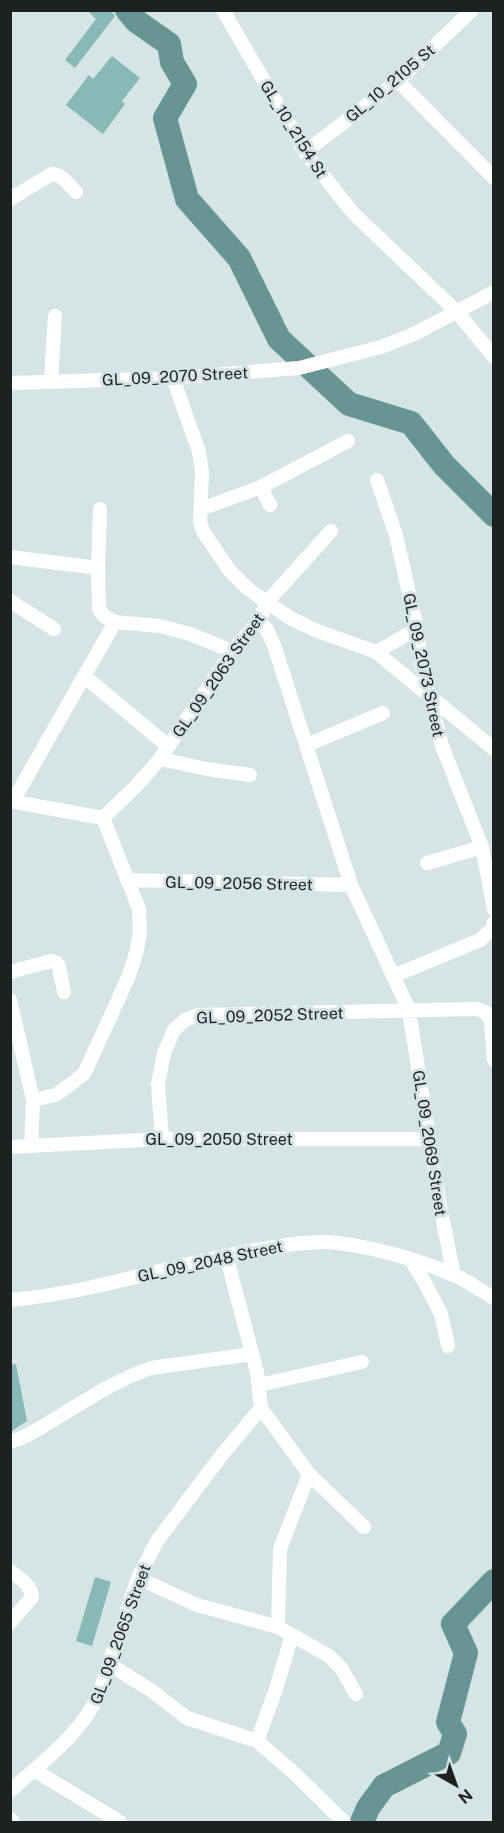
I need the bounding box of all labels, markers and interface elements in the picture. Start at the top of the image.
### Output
street label: GL_10_2105 St [342,40,439,126]
street label: GL_10_2154 St [256,77,331,181]
street label: GL_09_2070 Street [101,363,249,390]
street label: GL_09_2073 Street [399,591,448,739]
street label: GL_09_2063 Street [168,609,268,741]
street label: GL_09_2056 Street [165,873,313,894]
street label: GL_09_2052 Street [196,1003,344,1028]
street label: GL_09_2069 Street [409,1069,450,1217]
street label: GL_09_2050 Street [145,1130,293,1149]
street label: GL_09_2048 Street [136,1237,284,1286]
street label: GL_09_2065 Street [86,1562,155,1707]
north arrow [426,1755,486,1815]
text: N [454,1785,476,1807]

